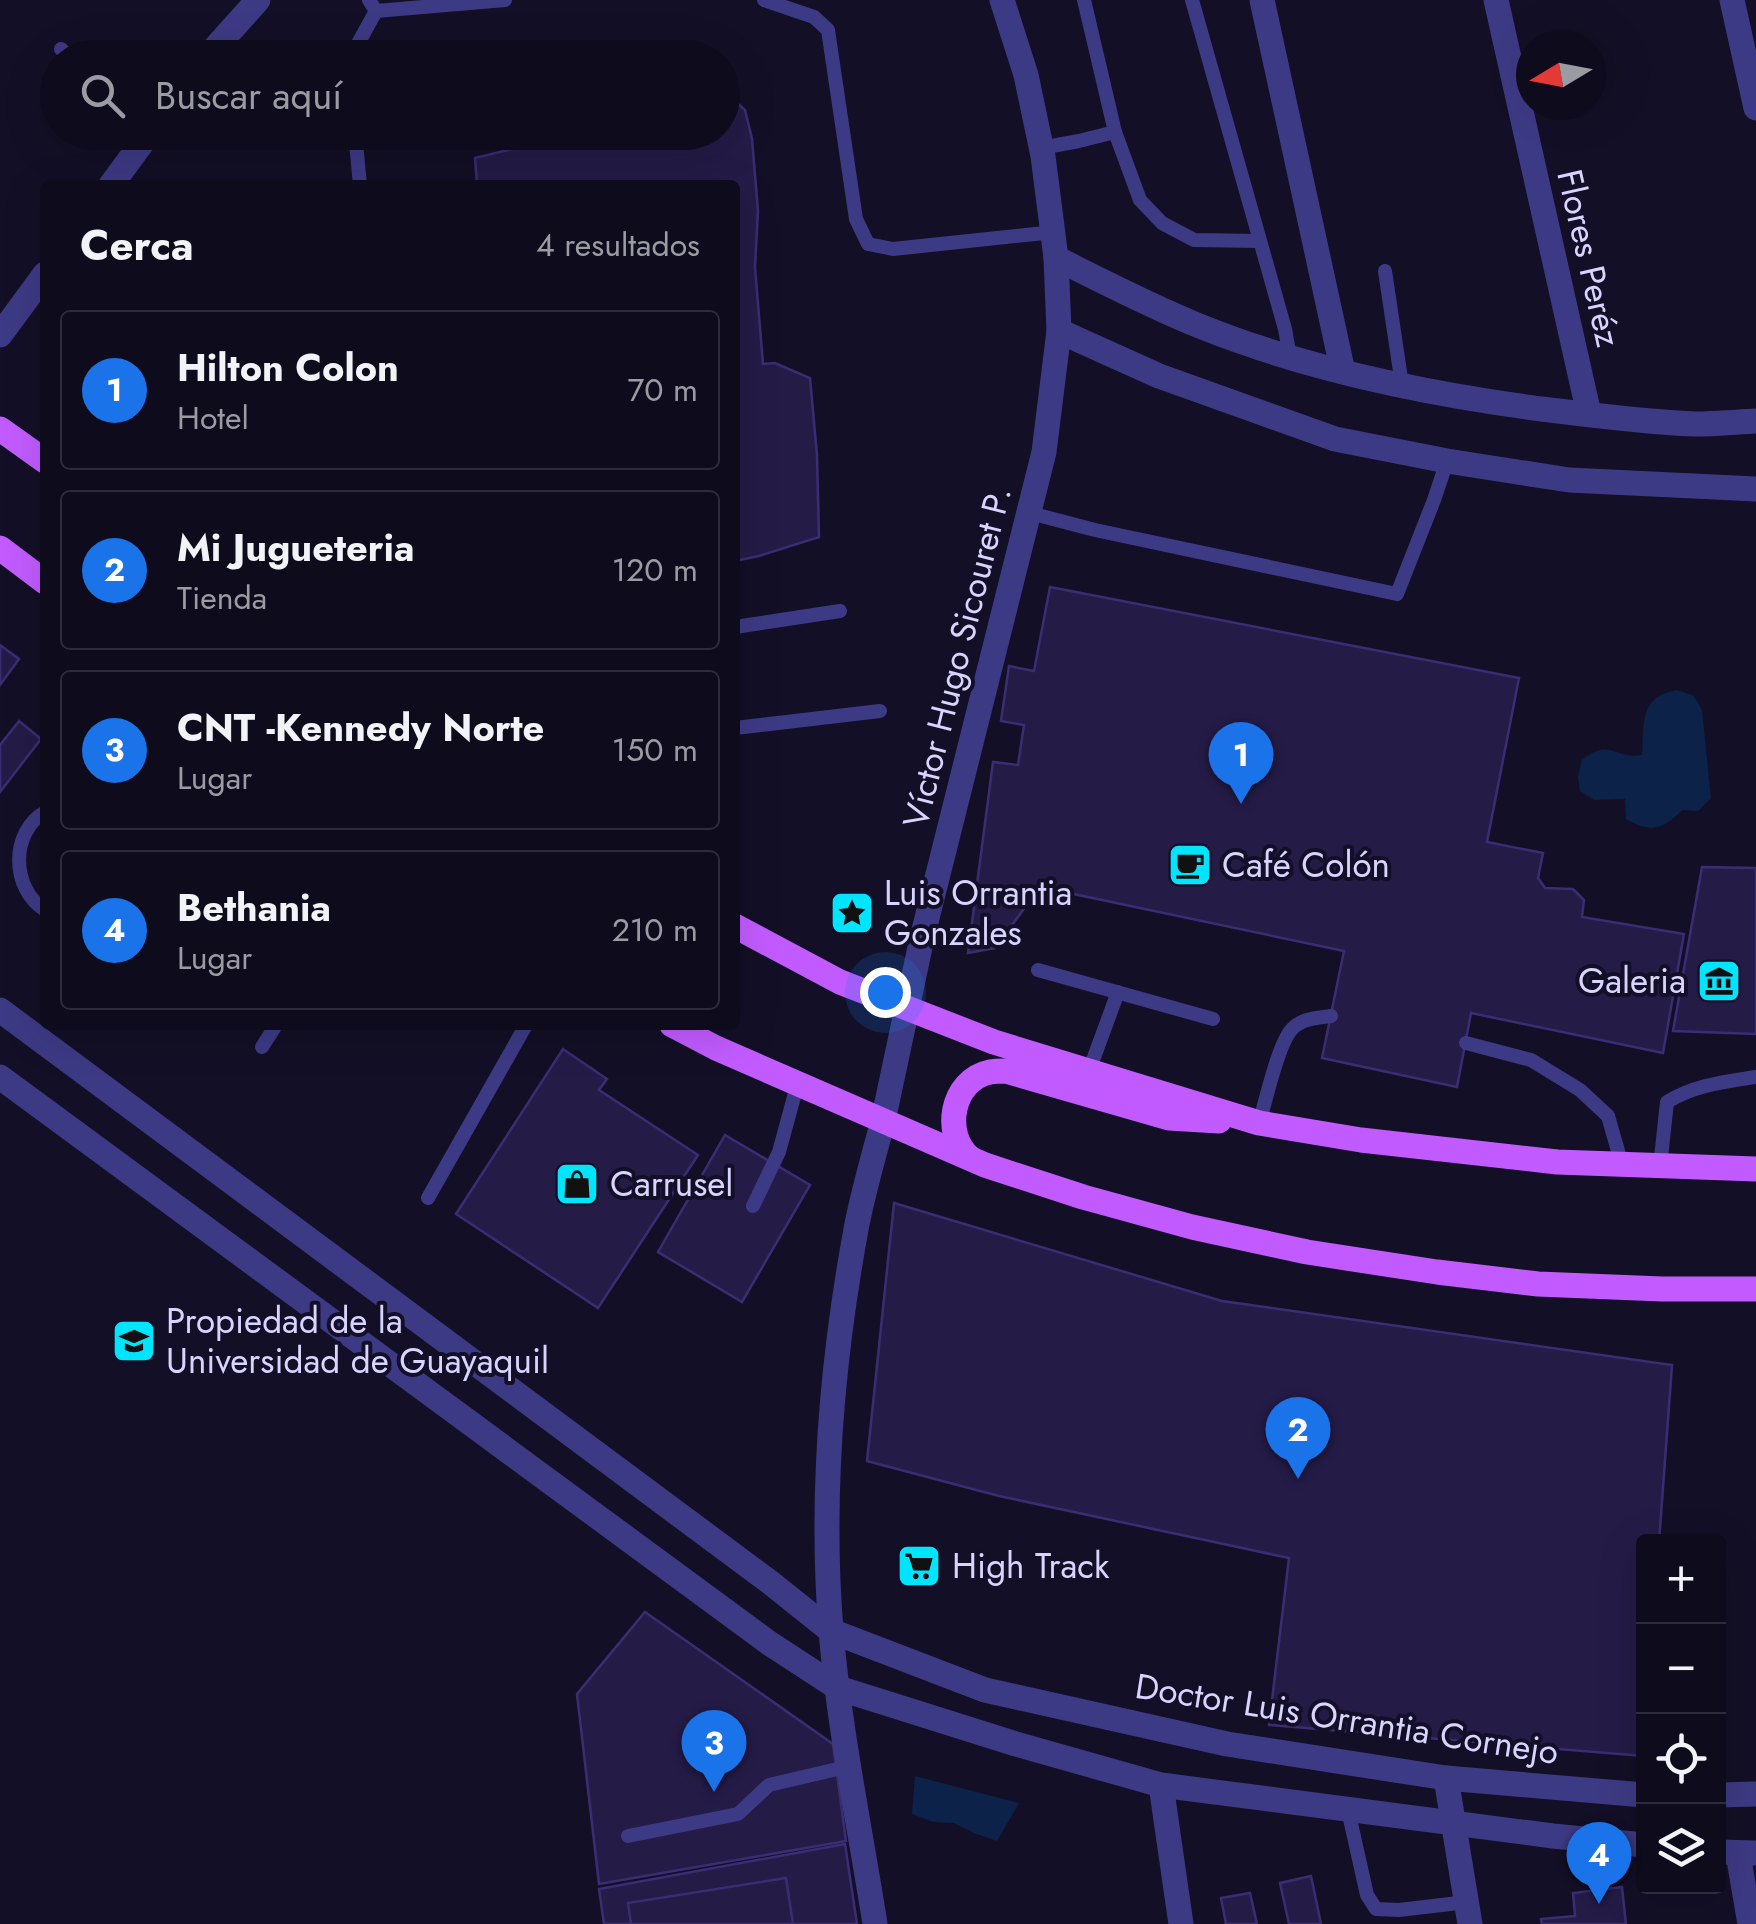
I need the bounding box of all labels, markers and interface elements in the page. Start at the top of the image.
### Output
north arrow [1516,30,1606,120]
search box [40,40,740,150]
icon: search [75,68,130,123]
text: Buscar aquí [155,68,342,123]
street label: Flores Peréz [1544,164,1634,352]
text: Cerca [80,215,194,276]
text: 4 resultados [536,222,700,268]
text: Hilton Colon [177,340,399,395]
text: 1 [106,367,123,413]
text: 70 m [627,367,698,413]
text: Hotel [177,395,249,441]
street label: Víctor Hugo Sicouret P. [890,481,1024,833]
text: Mi Jugueteria [177,520,414,575]
text: 2 [104,547,125,593]
text: 120 m [612,547,698,593]
text: Tienda [177,575,267,621]
text: CNT -Kennedy Norte [177,700,544,755]
pin: 1 [1208,722,1274,804]
text: 3 [105,727,124,773]
text: 150 m [612,727,698,773]
text: Lugar [177,755,252,801]
place label: Café Colón [1222,840,1390,890]
cafe icon: Café Colón [1167,842,1213,888]
place label: Luis Orrantia Gonzales [884,868,1072,958]
text: Bethania [177,880,331,935]
place icon: Luis Orrantia Gonzales [829,890,875,936]
text: 4 [103,907,126,953]
text: 210 m [612,907,698,953]
text: Lugar [177,935,252,981]
place label: Galeria [1578,956,1686,1006]
museum icon: Galeria [1696,958,1742,1004]
your location [860,967,911,1018]
place label: Carrusel [610,1159,733,1209]
shop icon: Carrusel [554,1161,600,1207]
place label: Propiedad de la Universidad de Guayaquil [166,1296,549,1386]
school or university icon: Propiedad de la Universidad de Guayaquil [111,1318,157,1364]
pin: 2 [1266,1396,1330,1479]
map controls [1636,1534,1726,1894]
button: + [1636,1534,1726,1624]
place label: High Track [952,1541,1110,1591]
supermarket icon: High Track [896,1543,942,1589]
button: − [1636,1624,1726,1714]
street label: Doctor Luis Orrantia Cornejo [1132,1661,1562,1777]
pin: 3 [682,1710,746,1792]
button: locate [1636,1714,1726,1804]
button: layers [1636,1804,1726,1894]
pin: 4 [1566,1822,1632,1904]

